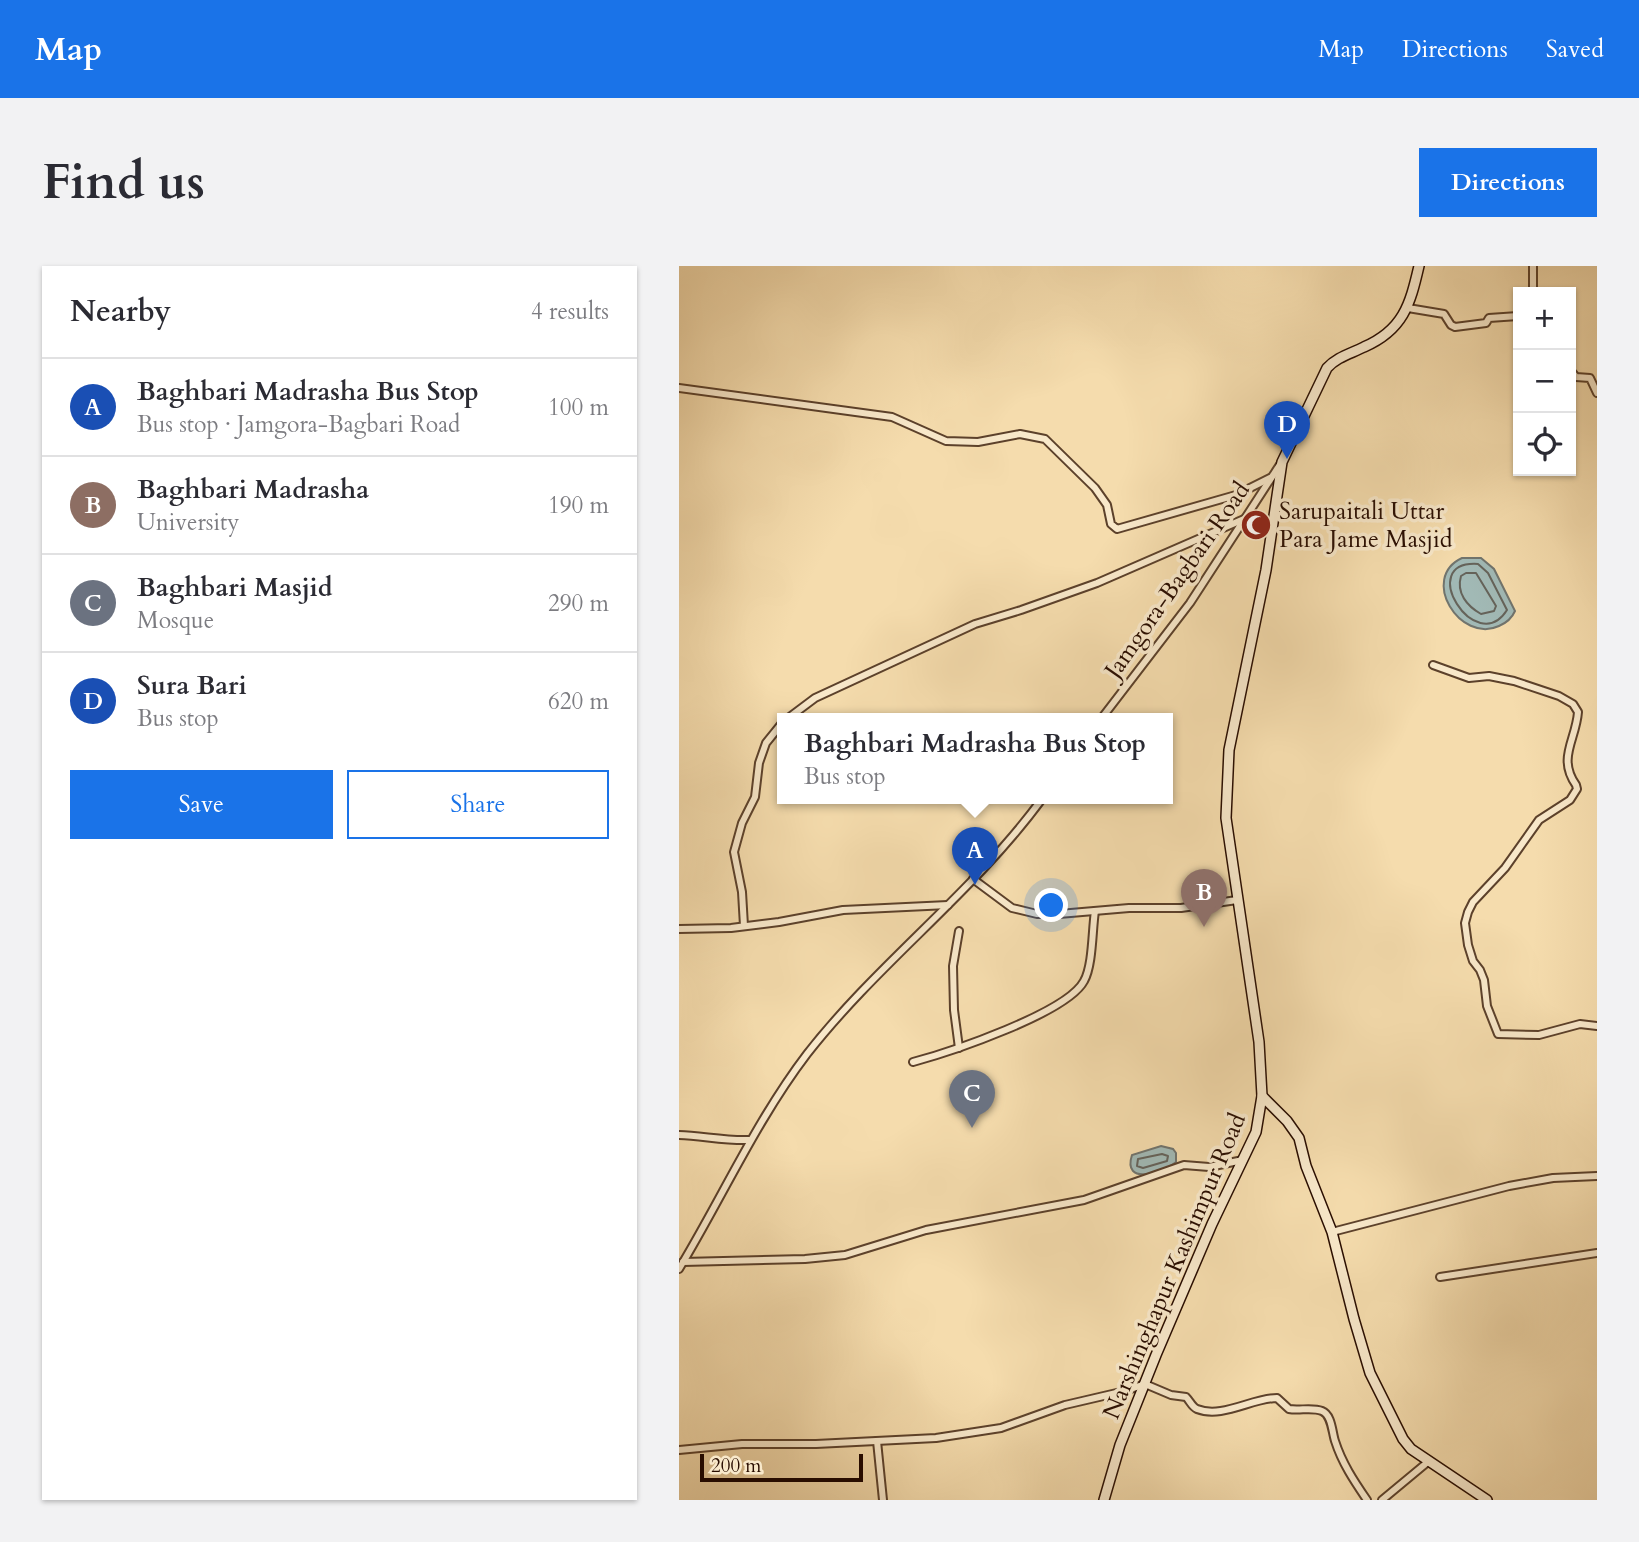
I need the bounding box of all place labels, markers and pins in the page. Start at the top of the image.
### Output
pin: D [1264,401,1310,459]
place label: Sarupaitali Uttar Para Jame Masjid [1279,495,1453,556]
mosque icon: Sarupaitali Uttar Para Jame Masjid [1239,508,1273,542]
pin: A [952,827,998,885]
pin: B [1181,869,1227,927]
pin: C [949,1070,995,1128]

